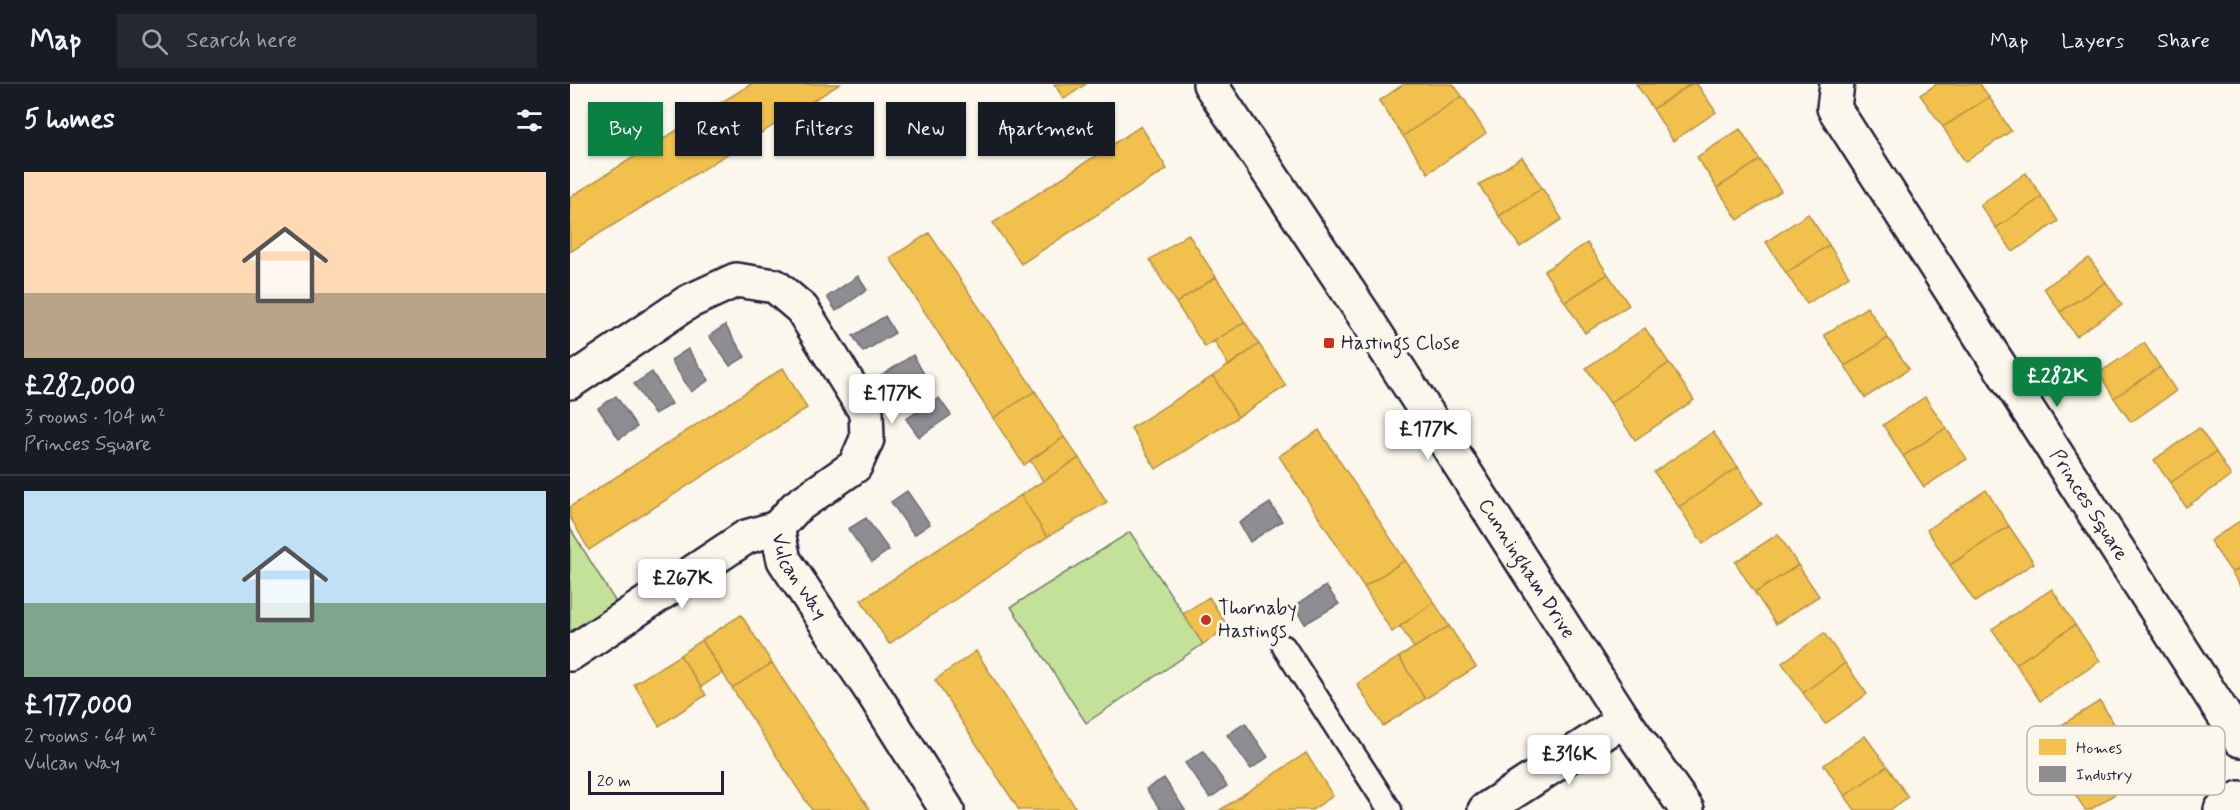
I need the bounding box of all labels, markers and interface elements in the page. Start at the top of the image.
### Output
search box [117,14,537,68]
text: Map [30,23,81,60]
icon: search [138,25,171,58]
text: Search here [186,27,297,55]
text: Map [1990,27,2028,55]
text: Layers [2061,27,2124,55]
text: Share [2157,27,2210,55]
chip: Buy [588,102,663,156]
chip: Rent [675,102,762,156]
chip: Filters [774,102,874,156]
chip: New [886,102,966,156]
chip: Apartment [978,102,1115,156]
text: 5 homes [24,103,115,137]
icon: filters [513,104,546,137]
icon: home [231,211,339,319]
place label: Hastings Close [1341,330,1460,359]
marker: Hastings Close [1322,336,1336,350]
pin: £282K [2015,357,2099,408]
text: £282K [2027,363,2087,390]
text: £282,000 [24,370,135,404]
pin: £177K [850,374,934,425]
text: £177K [863,380,921,407]
text: 3 rooms · 104 m² [24,404,166,431]
pin: £177K [1386,410,1470,461]
text: £177K [1399,416,1457,443]
text: Princes Square [24,431,151,458]
street label: Princes Square [2043,444,2135,566]
street label: Cunningham Drive [1472,493,1582,644]
icon: home [231,530,339,638]
street label: Vulcan Way [765,531,834,625]
pin: £267K [640,559,724,610]
text: £267K [652,565,712,592]
place label: Thornaby Hastings [1218,595,1297,647]
marker: Thornaby Hastings [1199,613,1213,627]
text: £177,000 [24,689,132,723]
text: 2 rooms · 64 m² [24,723,157,750]
legend [2027,726,2225,795]
pin: £316K [1527,735,1611,786]
text: Homes [2076,738,2122,759]
text: £316K [1541,741,1597,768]
text: Vulcan Way [24,750,120,777]
text: Industry [2076,765,2132,786]
scale bar [588,768,724,796]
text: 20 m [597,771,631,792]

